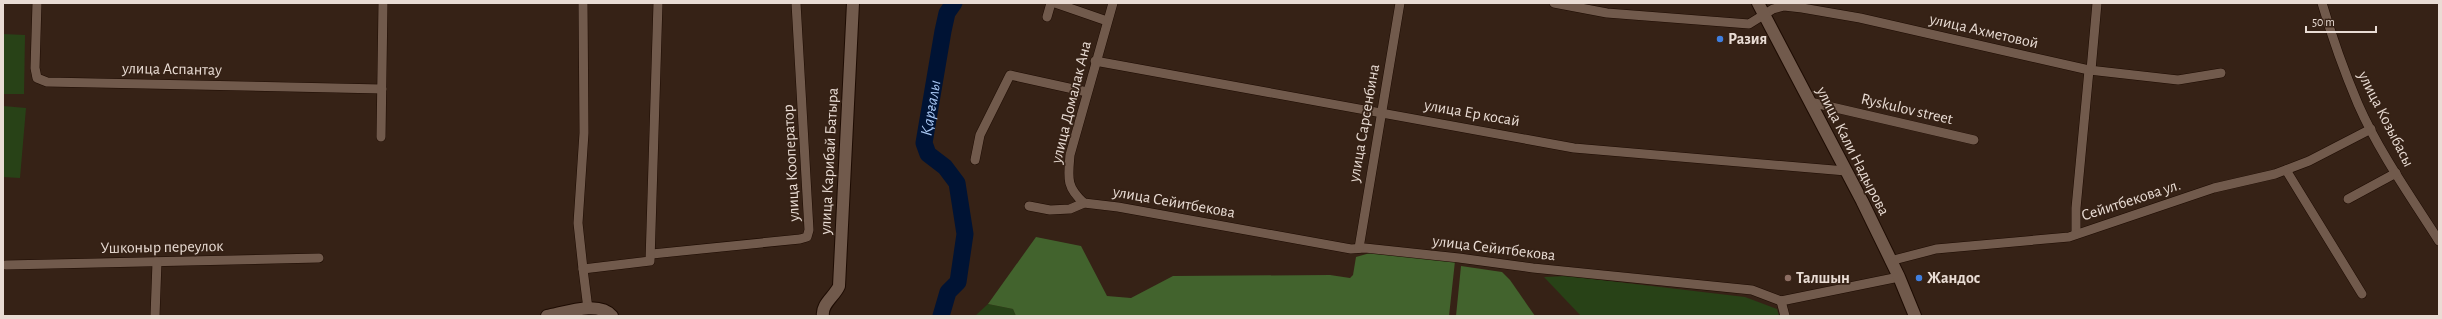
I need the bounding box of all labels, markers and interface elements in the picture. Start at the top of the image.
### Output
scale bar [2306,8,2376,34]
street label: улица Ахметовой [1927,10,2040,52]
text: 50 m [2312,16,2335,28]
place label: Разия [1728,31,1767,47]
marker: Разия [1715,34,1725,44]
street label: улица Домалак Ана [1048,39,1095,166]
street label: улица Аспантау [121,60,222,79]
street label: улица Сарсенбина [1346,63,1383,184]
street label: улица Козыбасы [2354,68,2417,170]
water label: Қарғалы [917,79,943,137]
street label: улица Кали Надырова [1812,83,1892,218]
street label: улица Карибай Батыра [817,87,842,236]
street label: Ryskulov street [1859,91,1954,128]
street label: улица Ер косай [1422,97,1521,130]
street label: улица Кооператор [780,104,803,223]
street label: Сейитбекова ул. [2079,176,2183,225]
street label: улица Сейитбекова [1110,183,1236,222]
street label: улица Сейитбекова [1430,232,1556,264]
street label: Ушконыр переулок [100,238,224,257]
place label: Талшын [1796,270,1850,286]
place label: Жандос [1927,270,1980,286]
marker: Талшын [1783,273,1793,283]
marker: Жандос [1914,273,1924,283]

